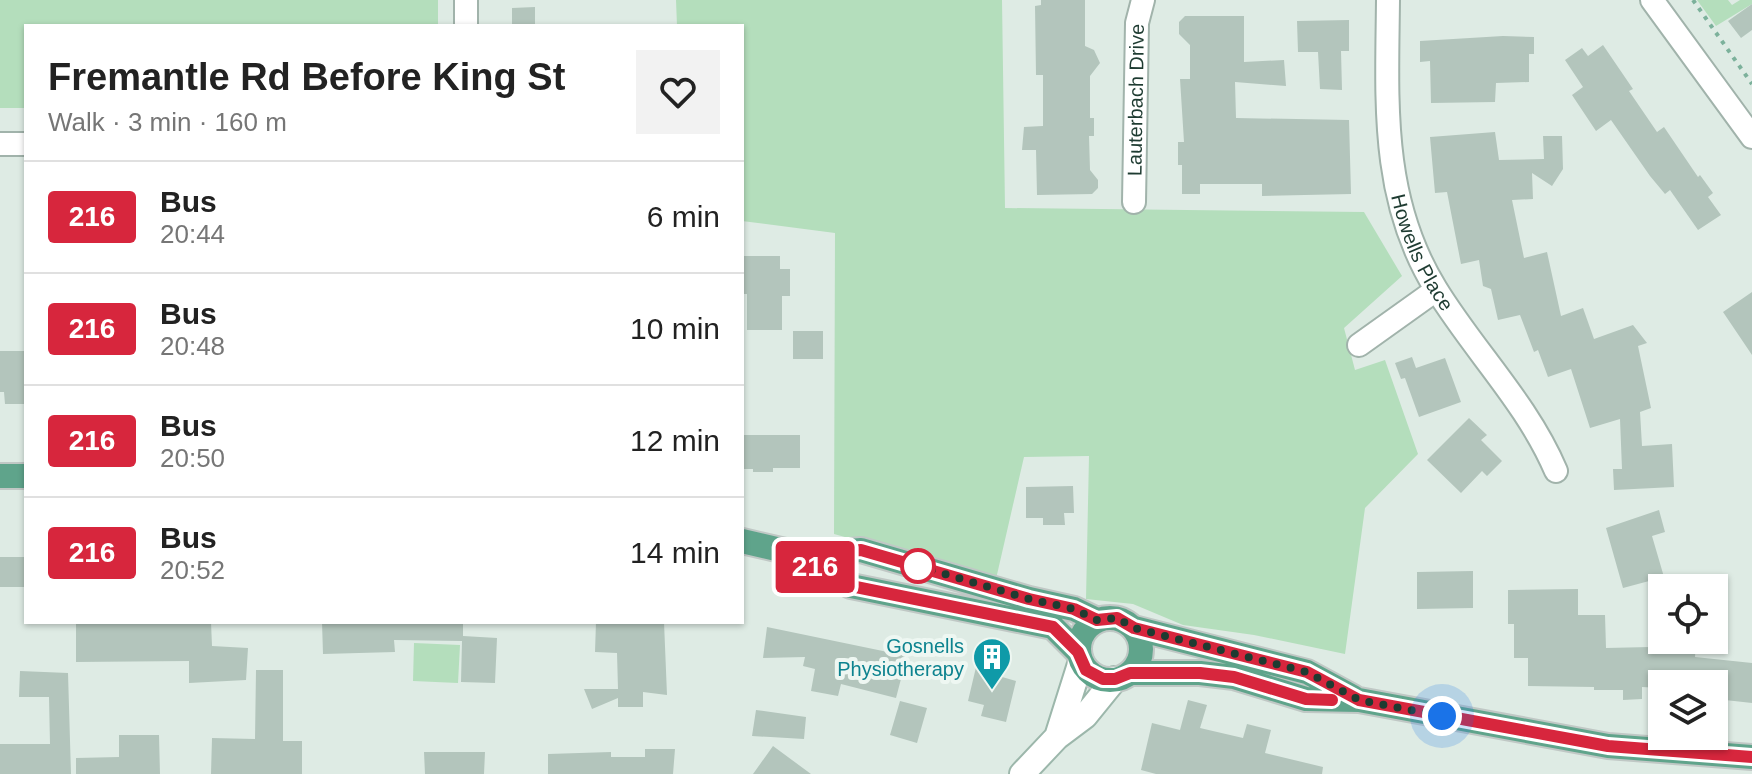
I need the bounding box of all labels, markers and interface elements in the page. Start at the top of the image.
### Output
street label: Lauterbach Drive [1123,24,1148,176]
button: heart [636,50,720,134]
text: Fremantle Rd Before King St [48,56,565,98]
text: Walk · 3 min · 160 m [48,107,287,137]
text: Bus [160,185,217,218]
street label: Howells Place [1387,192,1458,315]
text: 6 min [647,200,720,233]
text: 216 [69,201,115,232]
text: 20:44 [160,219,225,249]
text: Bus [160,297,217,330]
text: 10 min [630,312,720,345]
text: 216 [69,313,115,344]
text: 20:48 [160,331,225,361]
text: Bus [160,409,217,442]
text: 12 min [630,424,720,457]
text: 216 [69,425,115,456]
text: 20:50 [160,443,225,473]
text: Bus [160,521,217,554]
text: 14 min [630,536,720,569]
text: 216 [69,537,115,568]
line badge: 216 [769,541,861,593]
unlabelled marker [901,549,935,583]
text: 216 [792,551,838,582]
text: 20:52 [160,555,225,585]
map controls [1648,574,1728,750]
button: locate [1648,574,1728,654]
place label: Gosnells Physiotherapy [837,635,964,680]
building icon: Gosnells Physiotherapy [971,636,1013,691]
button: layers [1648,670,1728,750]
your location [1422,696,1462,736]

